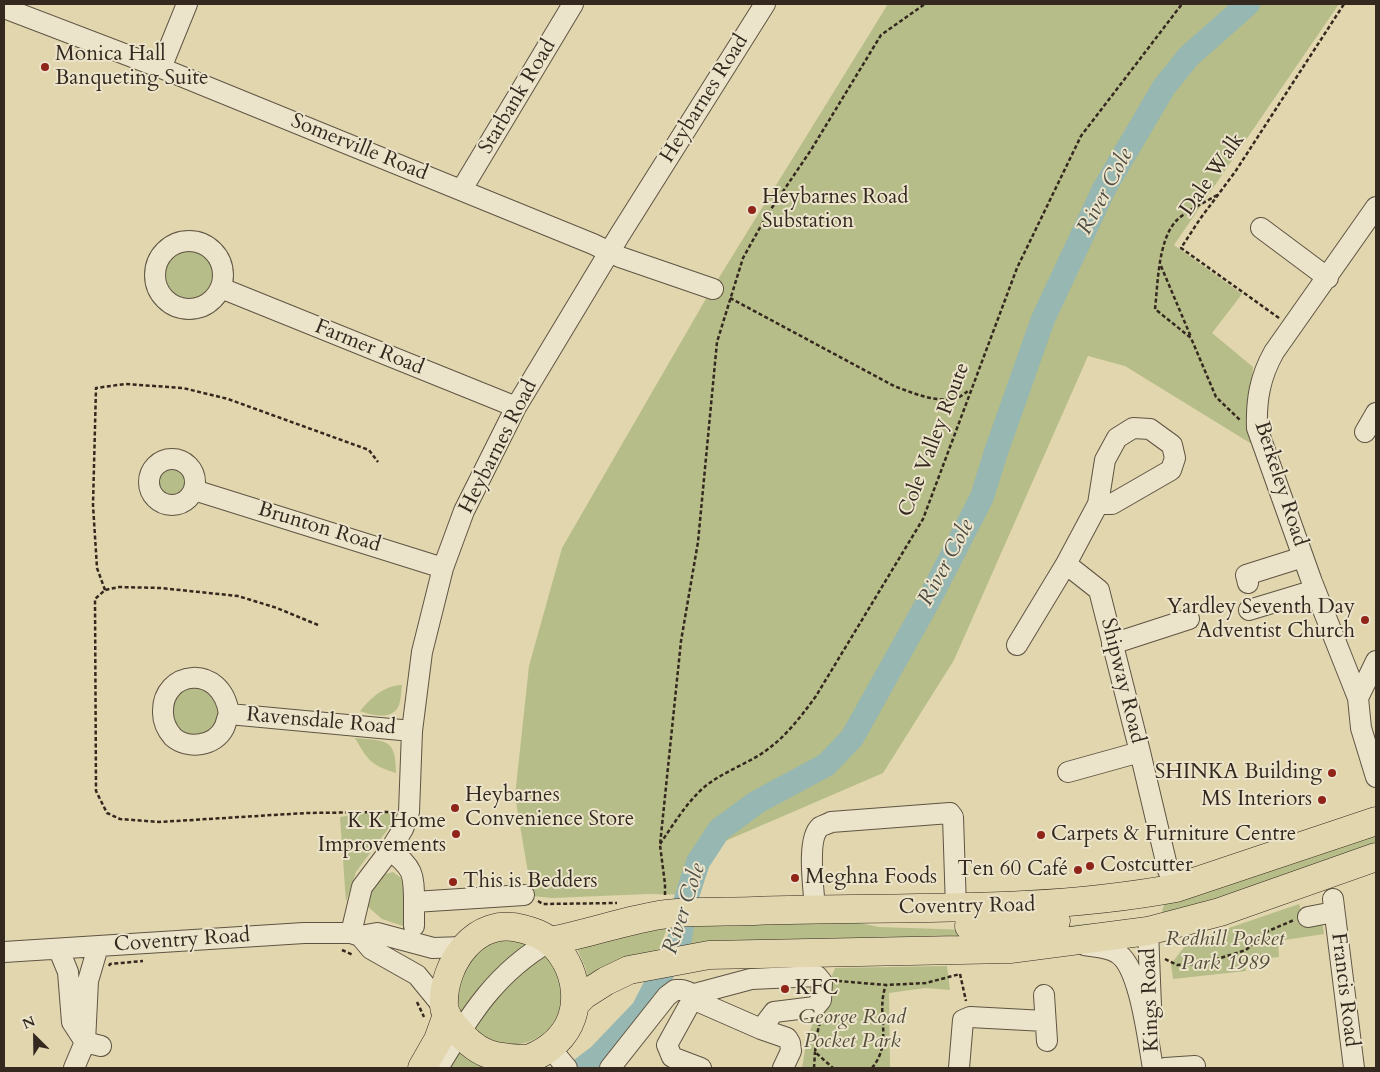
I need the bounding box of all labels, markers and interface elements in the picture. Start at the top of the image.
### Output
street label: Heybarnes Road [656,30,754,168]
street label: Starbank Road [474,35,562,159]
place label: Monica Hall Banqueting Suite [55,42,209,92]
marker: Monica Hall Banqueting Suite [39,61,51,73]
street label: Somerville Road [287,109,431,187]
street label: Dale Walk [1175,129,1251,221]
water label: River Cole [1072,144,1140,240]
place label: Heybarnes Road Substation [762,185,908,235]
marker: Heybarnes Road Substation [746,204,758,216]
street label: Farmer Road [311,315,427,381]
street label: Cole Valley Route [894,359,976,521]
street label: Heybarnes Road [455,376,543,518]
street label: Berkeley Road [1248,418,1312,550]
street label: Brunton Road [255,497,383,559]
water label: River Cole [913,515,981,611]
place label: Yardley Seventh Day Adventist Church [1167,595,1355,645]
marker: Yardley Seventh Day Adventist Church [1359,614,1371,626]
street label: Shipway Road [1094,616,1150,746]
street label: Ravensdale Road [245,703,397,741]
place label: SHINKA Building [1155,760,1322,786]
marker: SHINKA Building [1326,767,1338,779]
place label: Heybarnes Convenience Store [465,783,634,833]
place label: MS Interiors [1201,787,1312,813]
marker: MS Interiors [1316,794,1328,806]
marker: Heybarnes Convenience Store [449,802,461,814]
place label: K K Home Improvements [318,809,446,859]
place label: Carpets & Furniture Centre [1051,822,1296,848]
marker: K K Home Improvements [450,828,462,840]
marker: Carpets & Furniture Centre [1035,829,1047,841]
place label: Costcutter [1100,853,1193,879]
place label: Ten 60 Café [957,857,1068,883]
water label: River Cole [658,860,712,958]
marker: Costcutter [1084,860,1096,872]
marker: Ten 60 Café [1072,864,1084,876]
place label: Meghna Foods [805,865,937,891]
place label: This is Bedders [463,869,597,895]
marker: Meghna Foods [789,872,801,884]
marker: This is Bedders [447,876,459,888]
street label: Coventry Road [898,893,1036,921]
street label: Coventry Road [113,924,251,958]
park label: Redhill Pocket Park 1989 [1166,927,1284,977]
street label: Francis Road [1324,931,1364,1049]
street label: Kings Road [1137,948,1165,1052]
place label: KFC [795,976,839,1002]
marker: KFC [779,983,791,995]
park label: George Road Pocket Park [798,1005,906,1055]
north arrow [10,1012,60,1062]
text: N [20,1012,38,1034]

